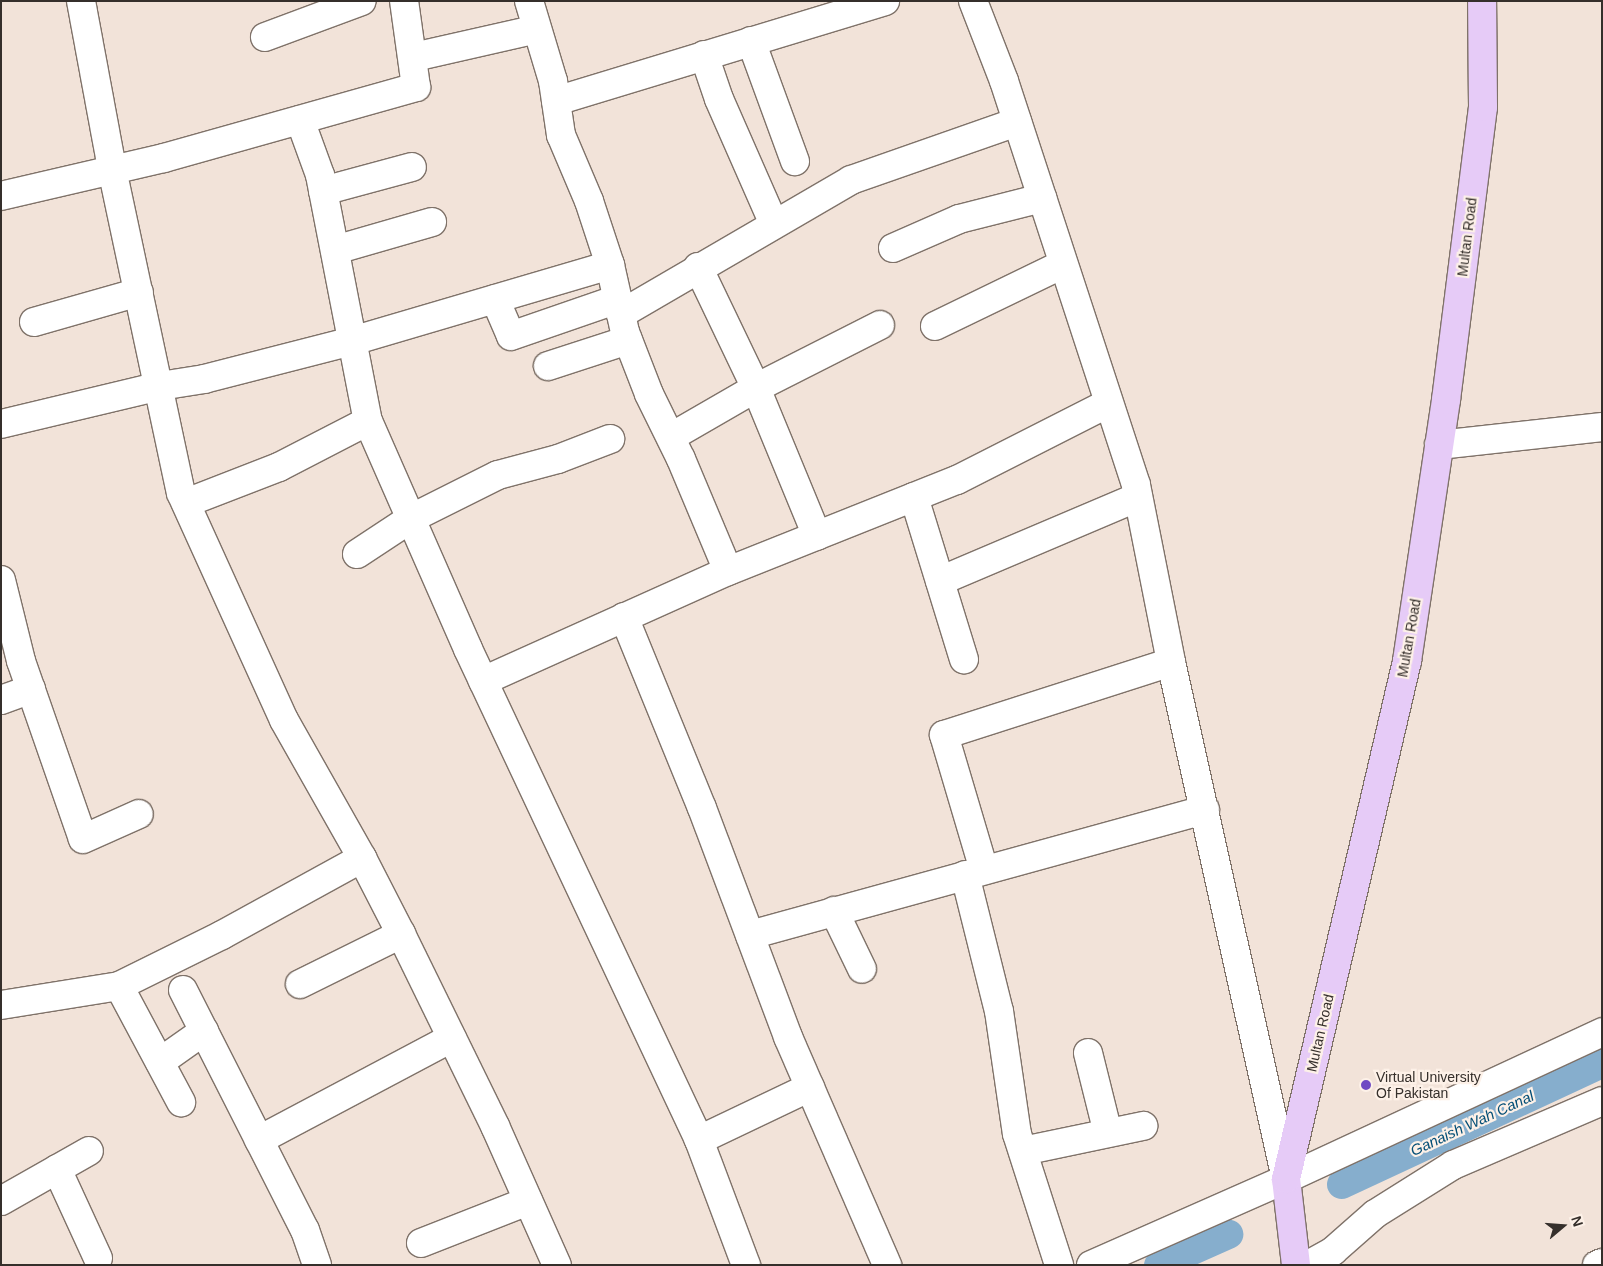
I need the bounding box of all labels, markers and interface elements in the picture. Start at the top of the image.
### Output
street label: Multan Road [1454,197,1480,277]
street label: Multan Road [1394,597,1424,679]
street label: Multan Road [1303,992,1337,1074]
place label: Virtual University Of Pakistan [1376,1069,1481,1102]
marker: Virtual University Of Pakistan [1360,1079,1372,1091]
water label: Ganaish Wah Canal [1407,1087,1537,1159]
north arrow [1538,1201,1588,1251]
text: N [1568,1214,1586,1229]

